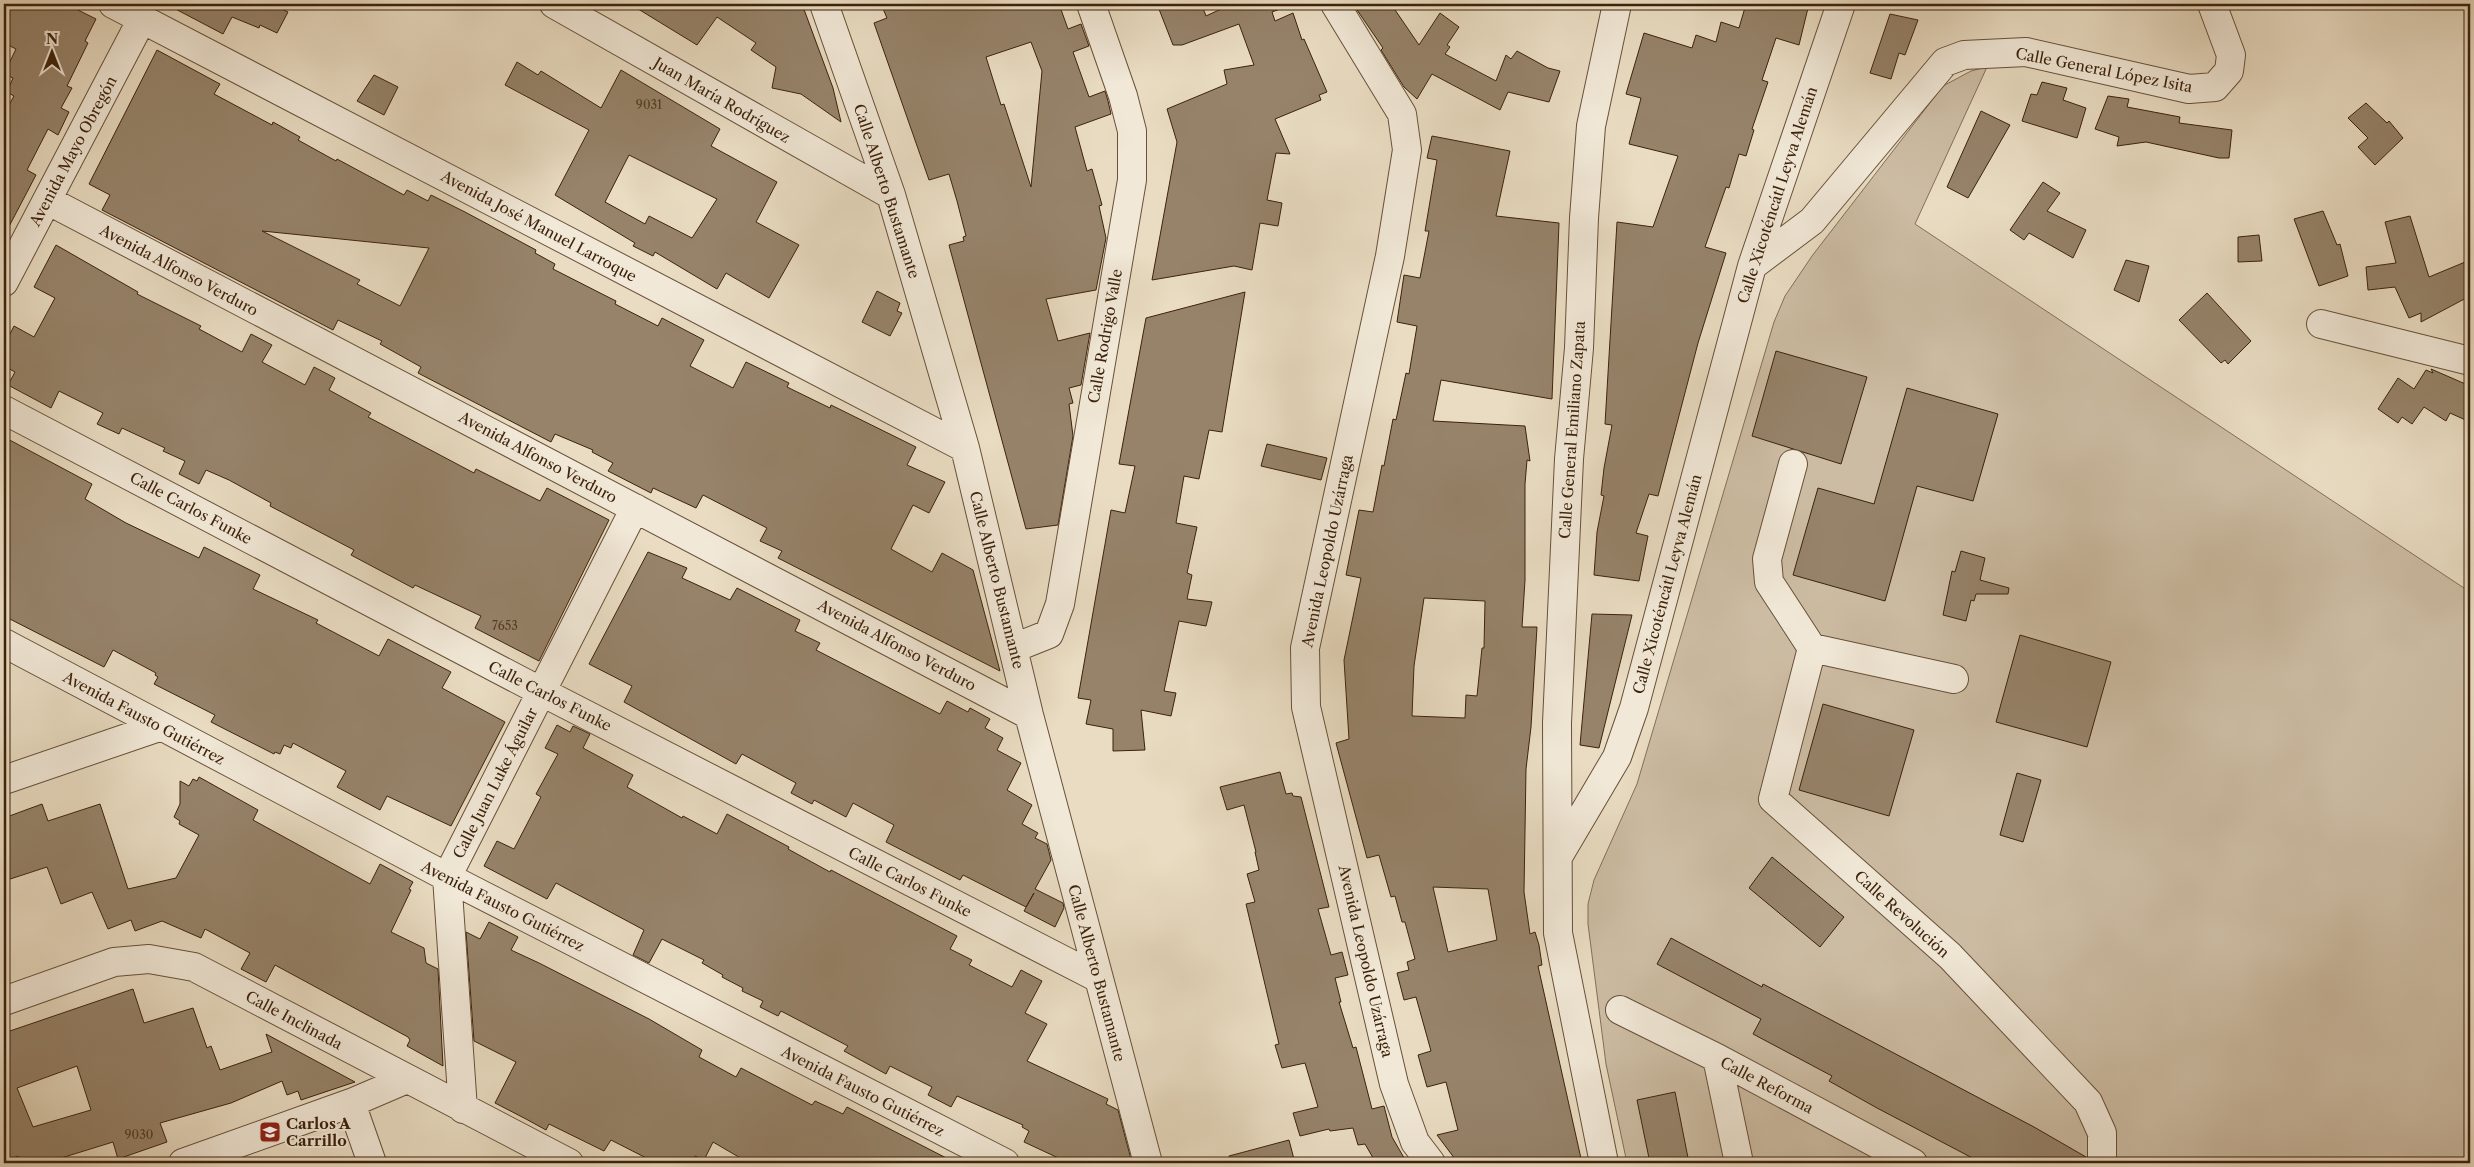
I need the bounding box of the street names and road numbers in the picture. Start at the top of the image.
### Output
street label: Calle General López Isita [2014,44,2194,97]
street label: Juan María Rodríguez [649,52,794,147]
street label: Avenida Mayo Obregón [25,72,121,230]
street label: Calle Xicoténcátl Leyva Alemán [1733,84,1821,306]
street label: Calle Alberto Bustamante [850,101,924,281]
street label: Avenida José Manuel Larroque [437,166,640,286]
street label: Avenida Alfonso Verduro [96,220,261,320]
street label: Calle Rodrigo Valle [1084,267,1126,405]
street label: Calle General Emiliano Zapata [1555,320,1589,540]
street label: Avenida Alfonso Verduro [455,407,620,507]
street label: Avenida Leopoldo Uzárraga [1297,453,1357,650]
street label: Calle Carlos Funke [127,468,255,548]
street label: Calle Xicoténcátl Leyva Alemán [1628,471,1706,696]
street label: Calle Alberto Bustamante [966,489,1028,671]
street label: Avenida Alfonso Verduro [814,595,979,695]
street label: Calle Carlos Funke [485,657,615,735]
street label: Avenida Fausto Gutiérrez [59,667,228,769]
street label: Calle Juan Luke Águilar [449,704,542,862]
street label: Calle Carlos Funke [845,843,975,921]
street label: Avenida Fausto Gutiérrez [417,856,588,956]
street label: Avenida Leopoldo Uzárraga [1334,862,1397,1059]
street label: Calle Revolución [1851,866,1954,962]
street label: Calle Alberto Bustamante [1064,882,1130,1064]
street label: Calle Inclinada [242,986,346,1054]
street label: Avenida Fausto Gutiérrez [777,1041,948,1141]
street label: Calle Reforma [1717,1053,1817,1118]

